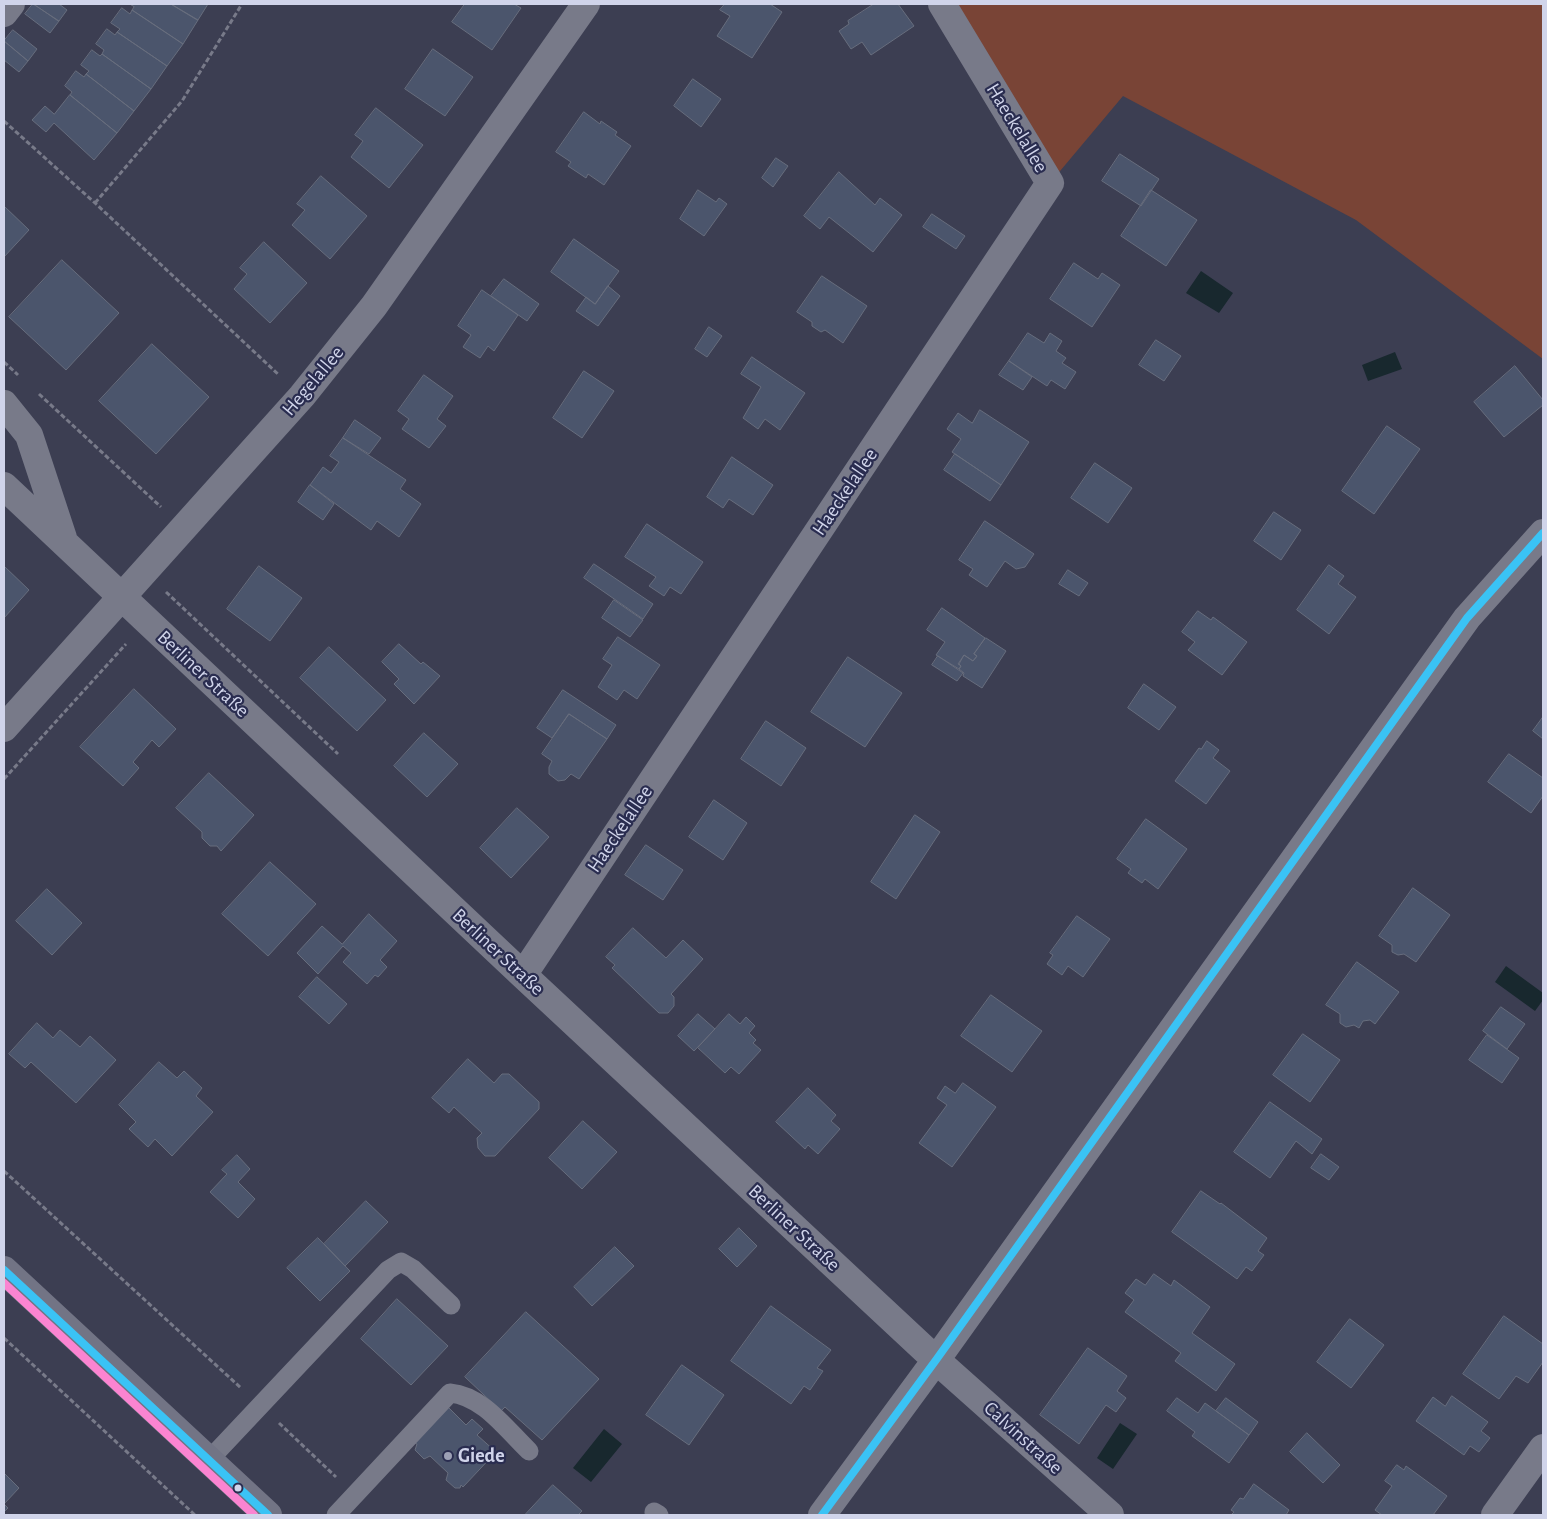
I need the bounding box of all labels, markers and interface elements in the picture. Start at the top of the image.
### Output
street label: Haeckelallee [981,79,1053,177]
street label: Hegelallee [277,341,349,421]
street label: Haeckelallee [807,444,883,540]
street label: Berliner Straße [152,625,254,723]
street label: Haeckelallee [582,781,658,877]
street label: Berliner Straße [447,903,549,1001]
street label: Berliner Straße [743,1179,845,1277]
street label: Calvinstraße [979,1396,1067,1480]
place label: Giede [458,1444,505,1468]
marker: Giede [442,1450,454,1462]
unlabelled marker [233,1483,243,1493]

